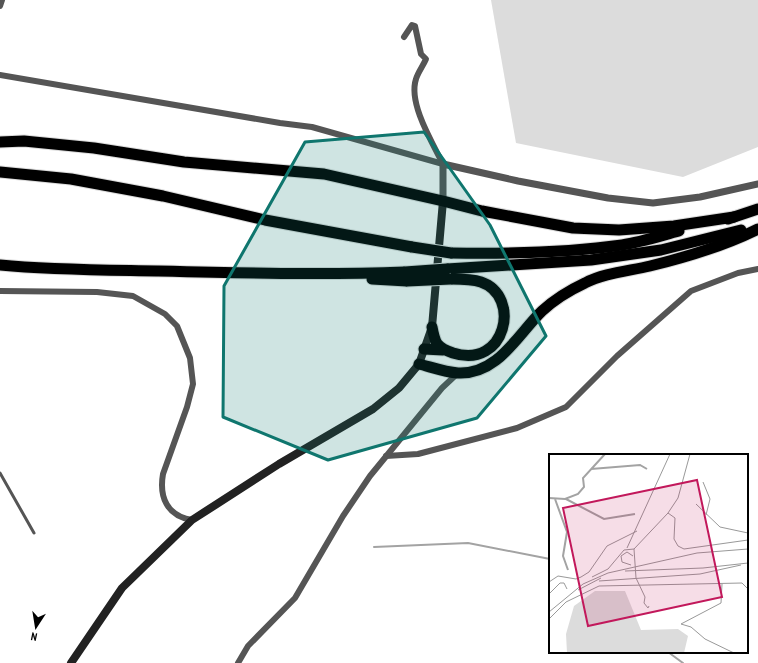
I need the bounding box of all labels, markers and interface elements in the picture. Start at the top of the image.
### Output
inset map [549,454,748,653]
north arrow [16,607,56,647]
text: N [30,629,38,644]

